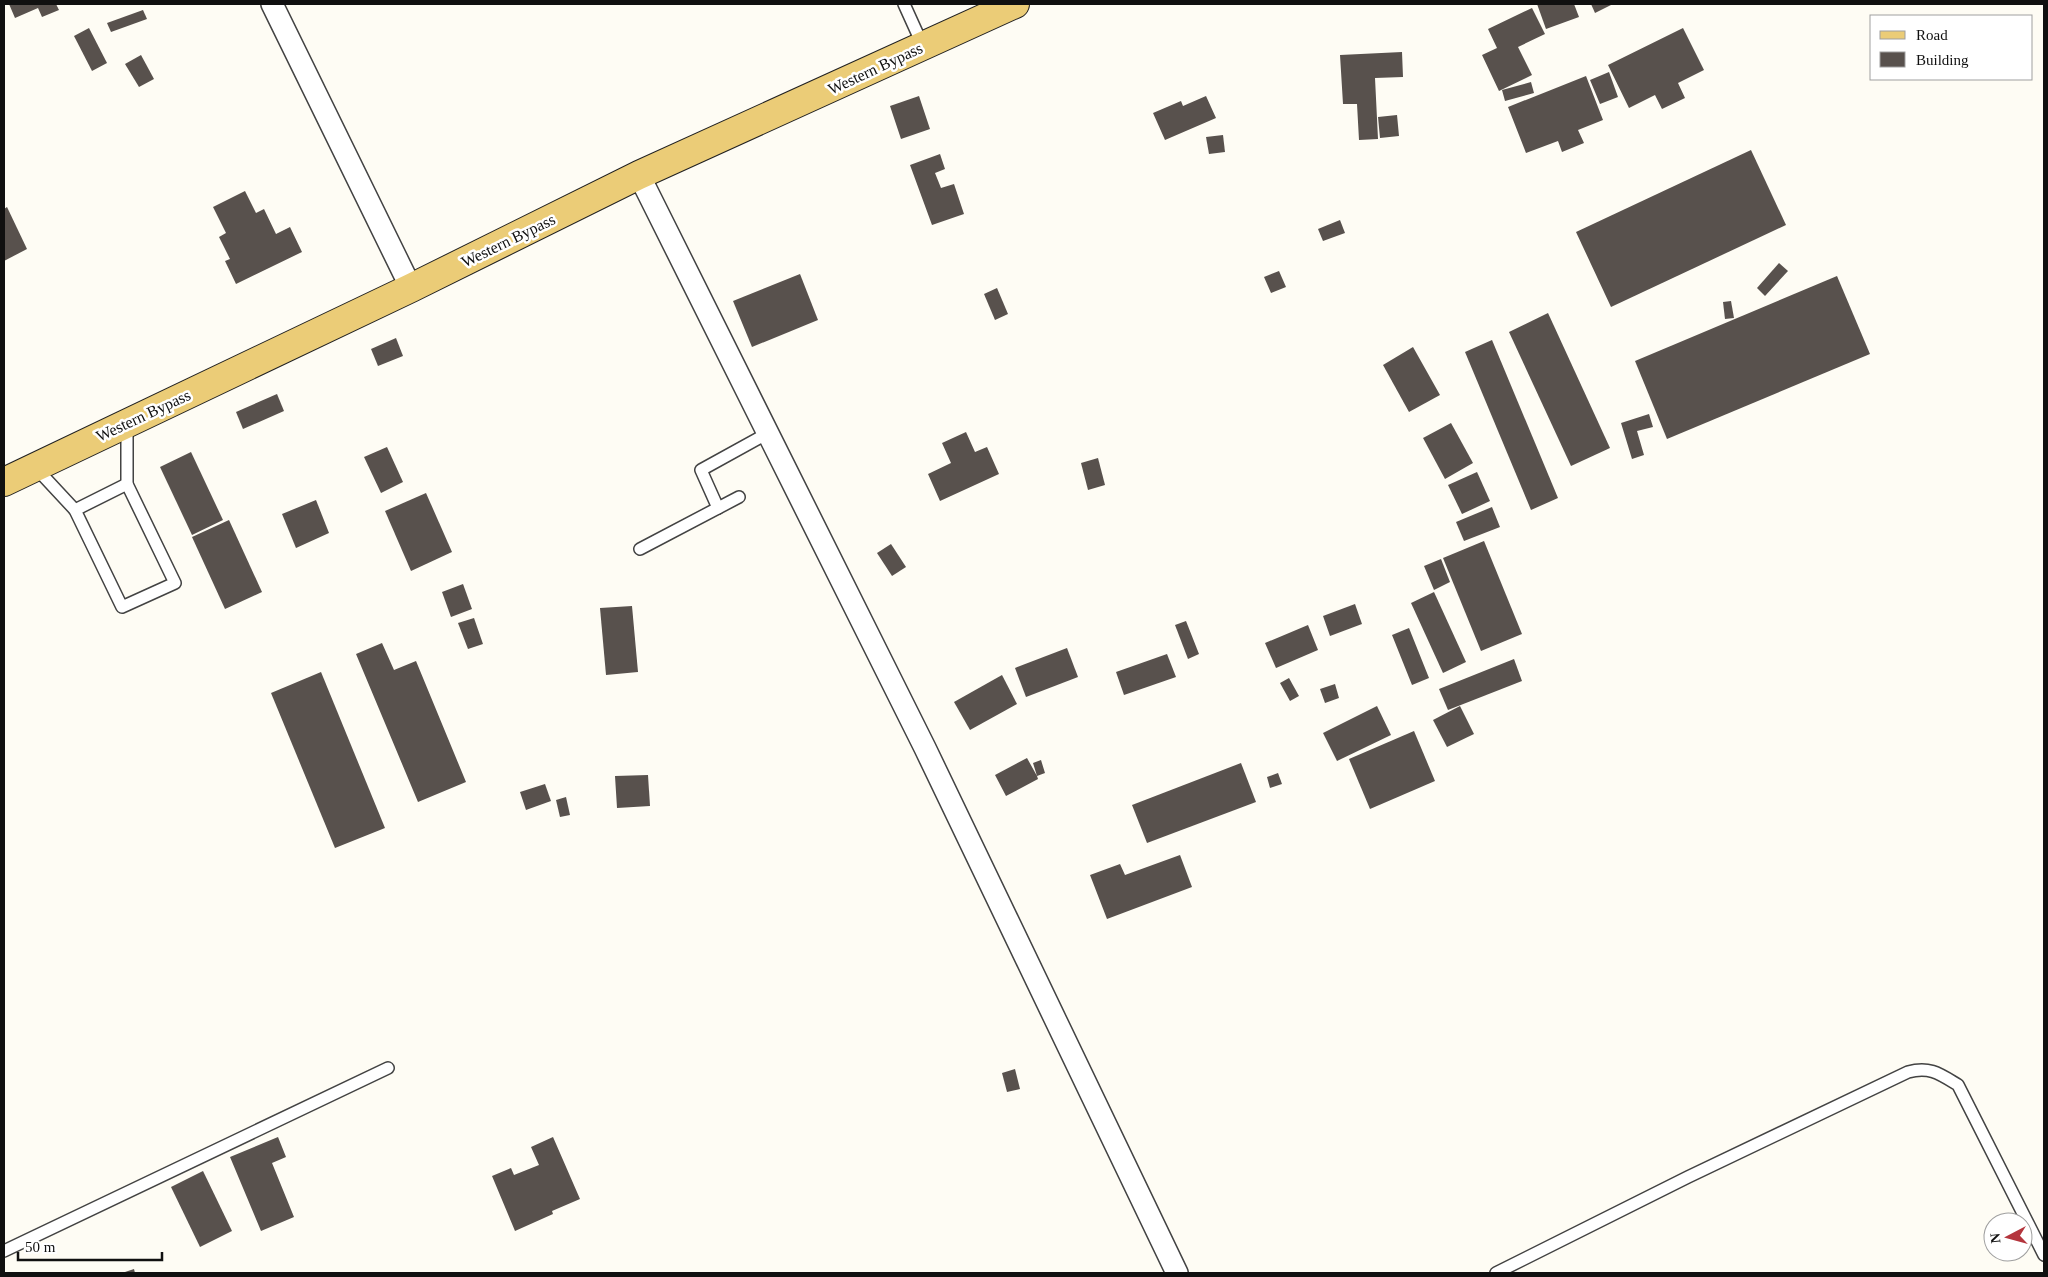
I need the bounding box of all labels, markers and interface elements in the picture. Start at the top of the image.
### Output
legend [1870,15,2033,80]
text: Road [1916,27,1948,43]
street label: Western Bypass [825,39,926,99]
text: Building [1916,52,1969,68]
street label: Western Bypass [459,210,558,271]
street label: Western Bypass [93,386,194,446]
north arrow [1983,1212,2033,1262]
scale bar [18,1230,161,1262]
text: N [1988,1232,2004,1244]
text: 50 m [25,1239,56,1255]

